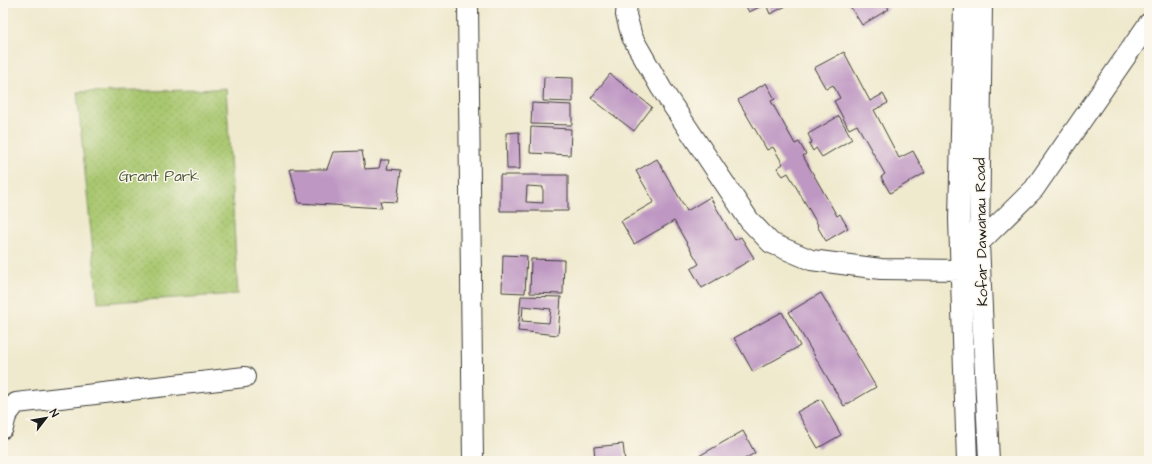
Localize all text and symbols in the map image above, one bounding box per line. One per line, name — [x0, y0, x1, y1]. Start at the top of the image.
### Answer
street label: Kofar Dawanau Road — [970, 157, 993, 306]
park label: Grant Park — [119, 166, 199, 187]
north arrow — [26, 398, 66, 438]
text: N — [46, 406, 62, 420]

